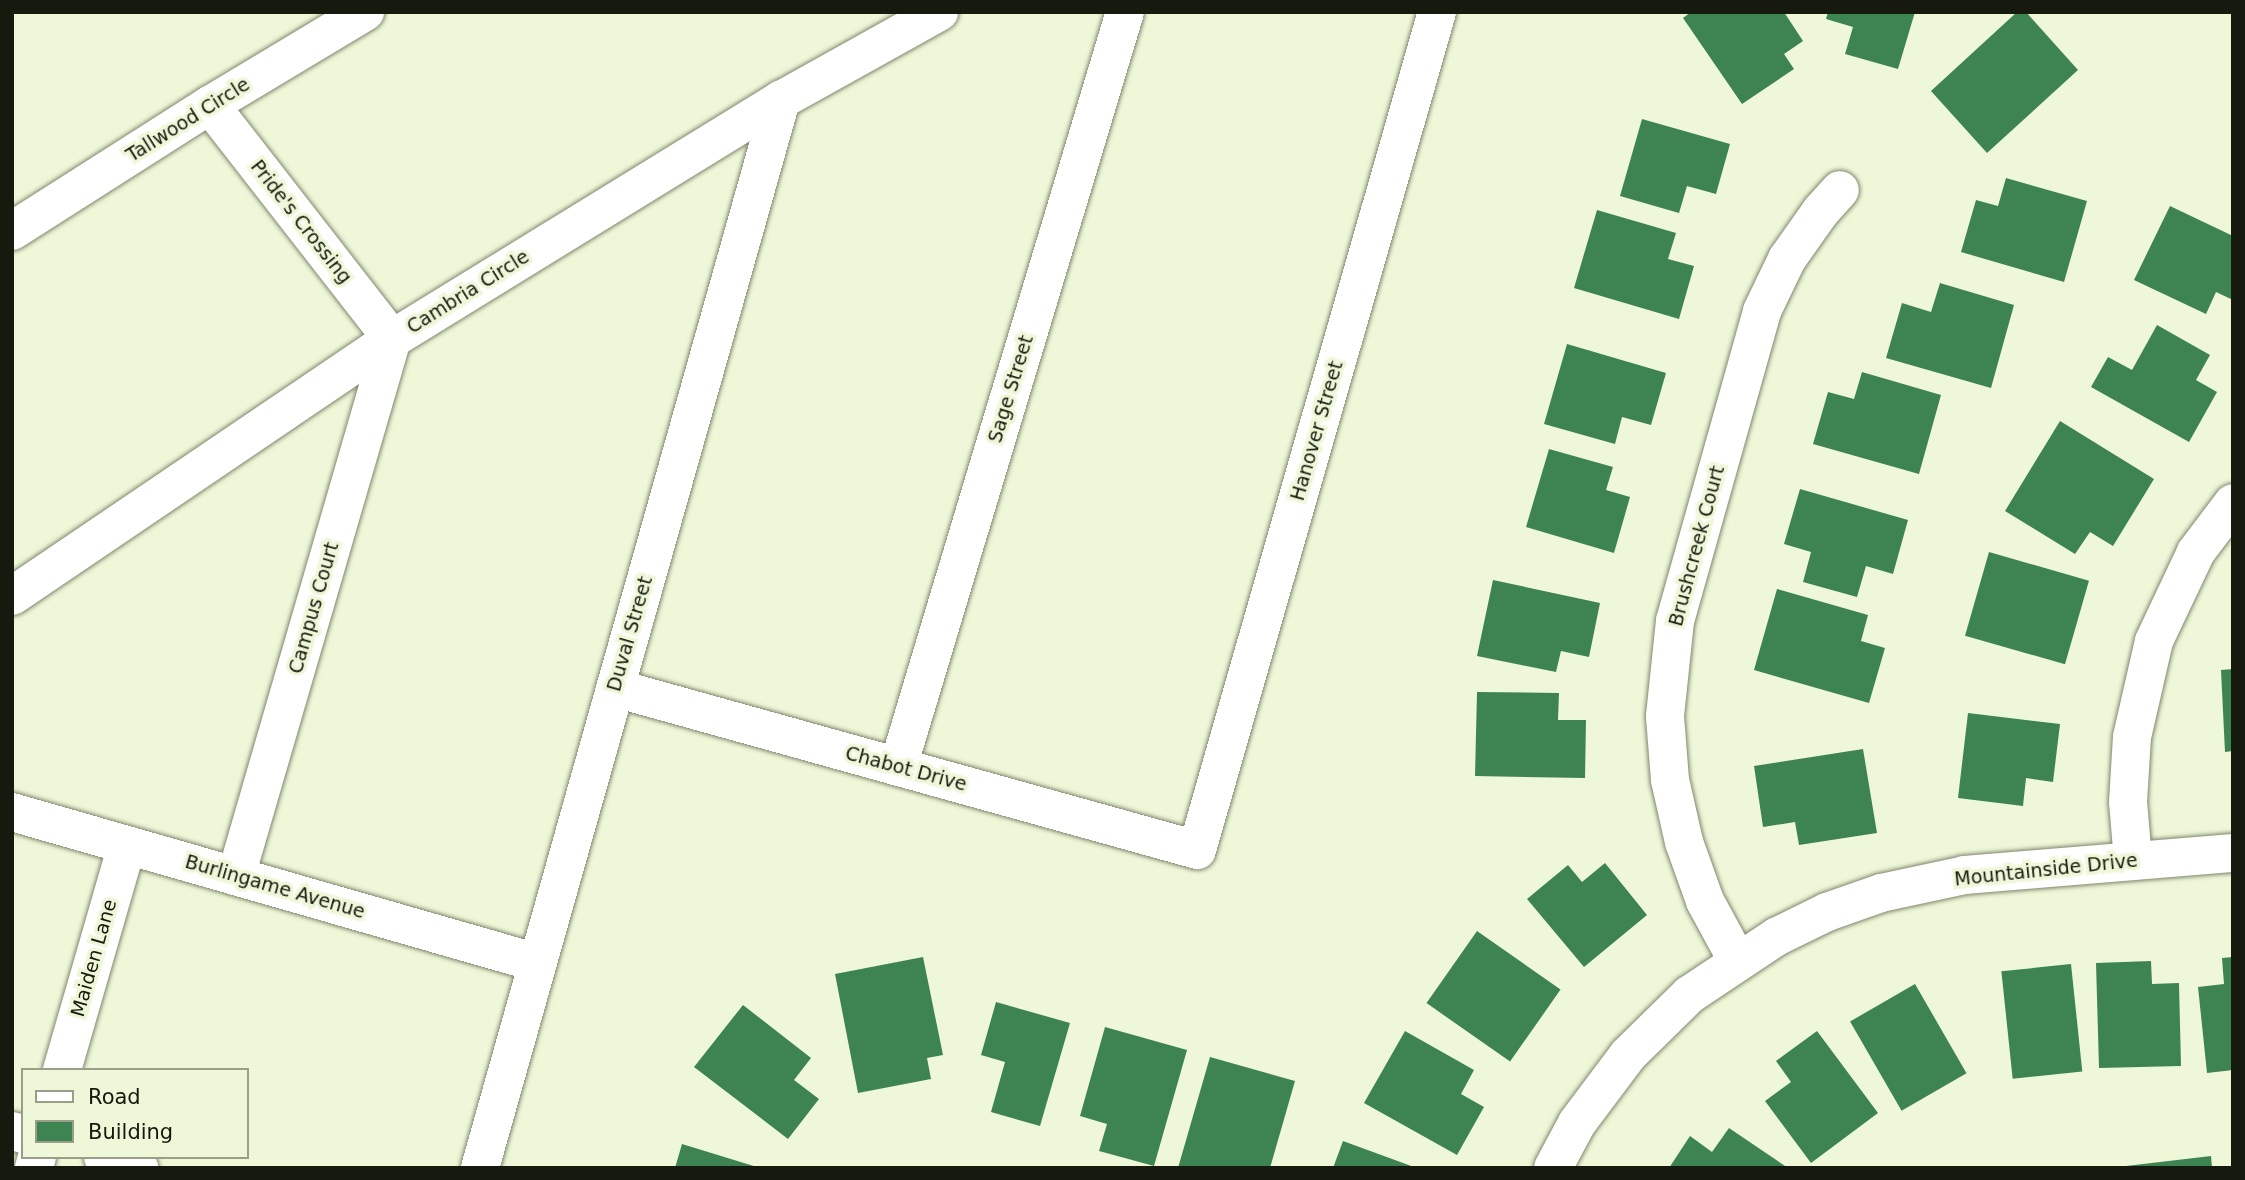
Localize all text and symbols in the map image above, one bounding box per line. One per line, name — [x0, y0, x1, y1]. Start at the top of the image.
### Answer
street label: Tallwood Circle — [122, 73, 254, 167]
street label: Pride's Crossing — [246, 156, 356, 288]
street label: Cambria Circle — [403, 245, 533, 339]
street label: Sage Street — [984, 332, 1038, 446]
street label: Hanover Street — [1286, 359, 1348, 503]
street label: Brushcreek Court — [1665, 463, 1729, 629]
street label: Campus Court — [284, 540, 344, 676]
street label: Duval Street — [603, 574, 657, 694]
street label: Chabot Drive — [843, 742, 969, 796]
street label: Mountainside Drive — [1953, 849, 2139, 891]
street label: Burlingame Avenue — [182, 850, 368, 924]
street label: Maiden Lane — [66, 897, 122, 1019]
legend — [21, 1068, 248, 1159]
text: Road — [88, 1085, 141, 1109]
text: Building — [88, 1120, 173, 1144]

